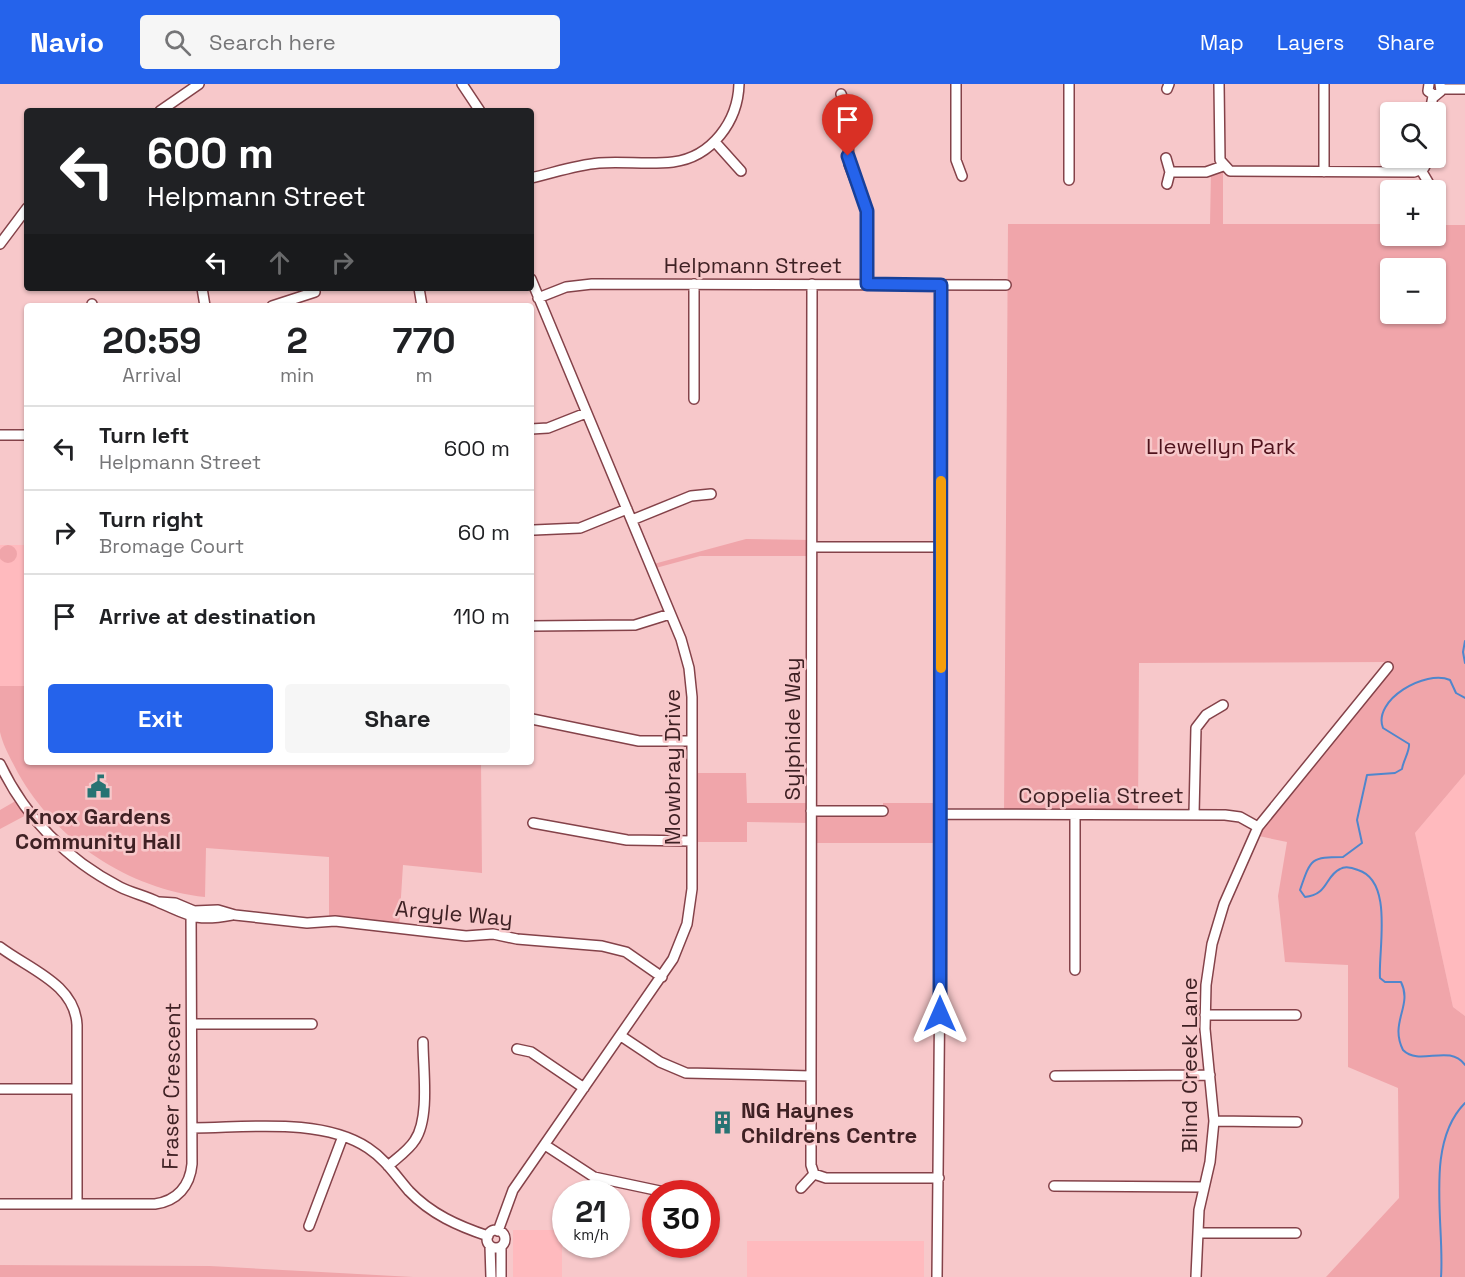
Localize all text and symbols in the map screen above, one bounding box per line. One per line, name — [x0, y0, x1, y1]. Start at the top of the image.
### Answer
search box — [140, 15, 560, 69]
text: Navio — [30, 24, 104, 60]
icon: search — [161, 26, 194, 59]
text: Search here — [209, 28, 336, 56]
text: Map — [1200, 29, 1244, 56]
text: Layers — [1277, 29, 1344, 56]
text: Share — [1377, 29, 1435, 56]
pin — [822, 94, 873, 156]
map controls — [1380, 102, 1446, 324]
button: search — [1380, 102, 1446, 168]
icon: arrive — [831, 103, 864, 136]
text: 600 m — [147, 127, 274, 180]
icon: left — [48, 132, 126, 210]
text: Helpmann Street — [147, 179, 366, 214]
button: + — [1380, 180, 1446, 246]
icon: left — [200, 246, 233, 279]
icon: ahead — [263, 246, 296, 279]
icon: right — [326, 246, 359, 279]
street label: Helpmann Street — [664, 251, 842, 279]
button: − — [1380, 258, 1446, 324]
text: 20:59 — [102, 318, 202, 364]
text: 2 — [286, 318, 308, 364]
text: 770 — [393, 318, 456, 364]
text: Arrival — [122, 362, 182, 388]
text: min — [280, 362, 314, 388]
text: m — [416, 362, 433, 388]
text: Turn left — [99, 421, 189, 449]
icon: left — [48, 432, 81, 465]
park label: Llewellyn Park — [1146, 432, 1296, 460]
text: 600 m — [444, 434, 510, 462]
text: Helpmann Street — [99, 449, 261, 475]
text: Turn right — [99, 505, 204, 533]
icon: right — [48, 516, 81, 549]
text: 60 m — [458, 518, 510, 546]
text: Bromage Court — [99, 533, 244, 559]
icon: arrive — [48, 600, 81, 633]
text: Arrive at destination — [99, 602, 316, 630]
text: 110 m — [453, 602, 510, 630]
street label: Sylphide Way — [778, 658, 806, 800]
button: Exit — [48, 684, 273, 753]
button: Share — [285, 684, 510, 753]
street label: Mowbray Drive — [658, 689, 686, 845]
public building icon: Knox Gardens Community Hall — [85, 774, 111, 800]
street label: Coppelia Street — [1018, 781, 1184, 809]
place label: Knox Gardens Community Hall — [15, 802, 181, 855]
street label: Argyle Way — [394, 894, 514, 932]
street label: Blind Creek Lane — [1175, 977, 1203, 1153]
position arrow — [908, 982, 972, 1046]
street label: Fraser Crescent — [156, 1002, 186, 1170]
place label: NG Haynes Childrens Centre — [741, 1096, 917, 1149]
building icon: NG Haynes Childrens Centre — [710, 1110, 736, 1136]
speed limit sign: 30 — [642, 1180, 720, 1258]
text: 21 — [575, 1192, 607, 1231]
text: km/h — [573, 1225, 609, 1244]

